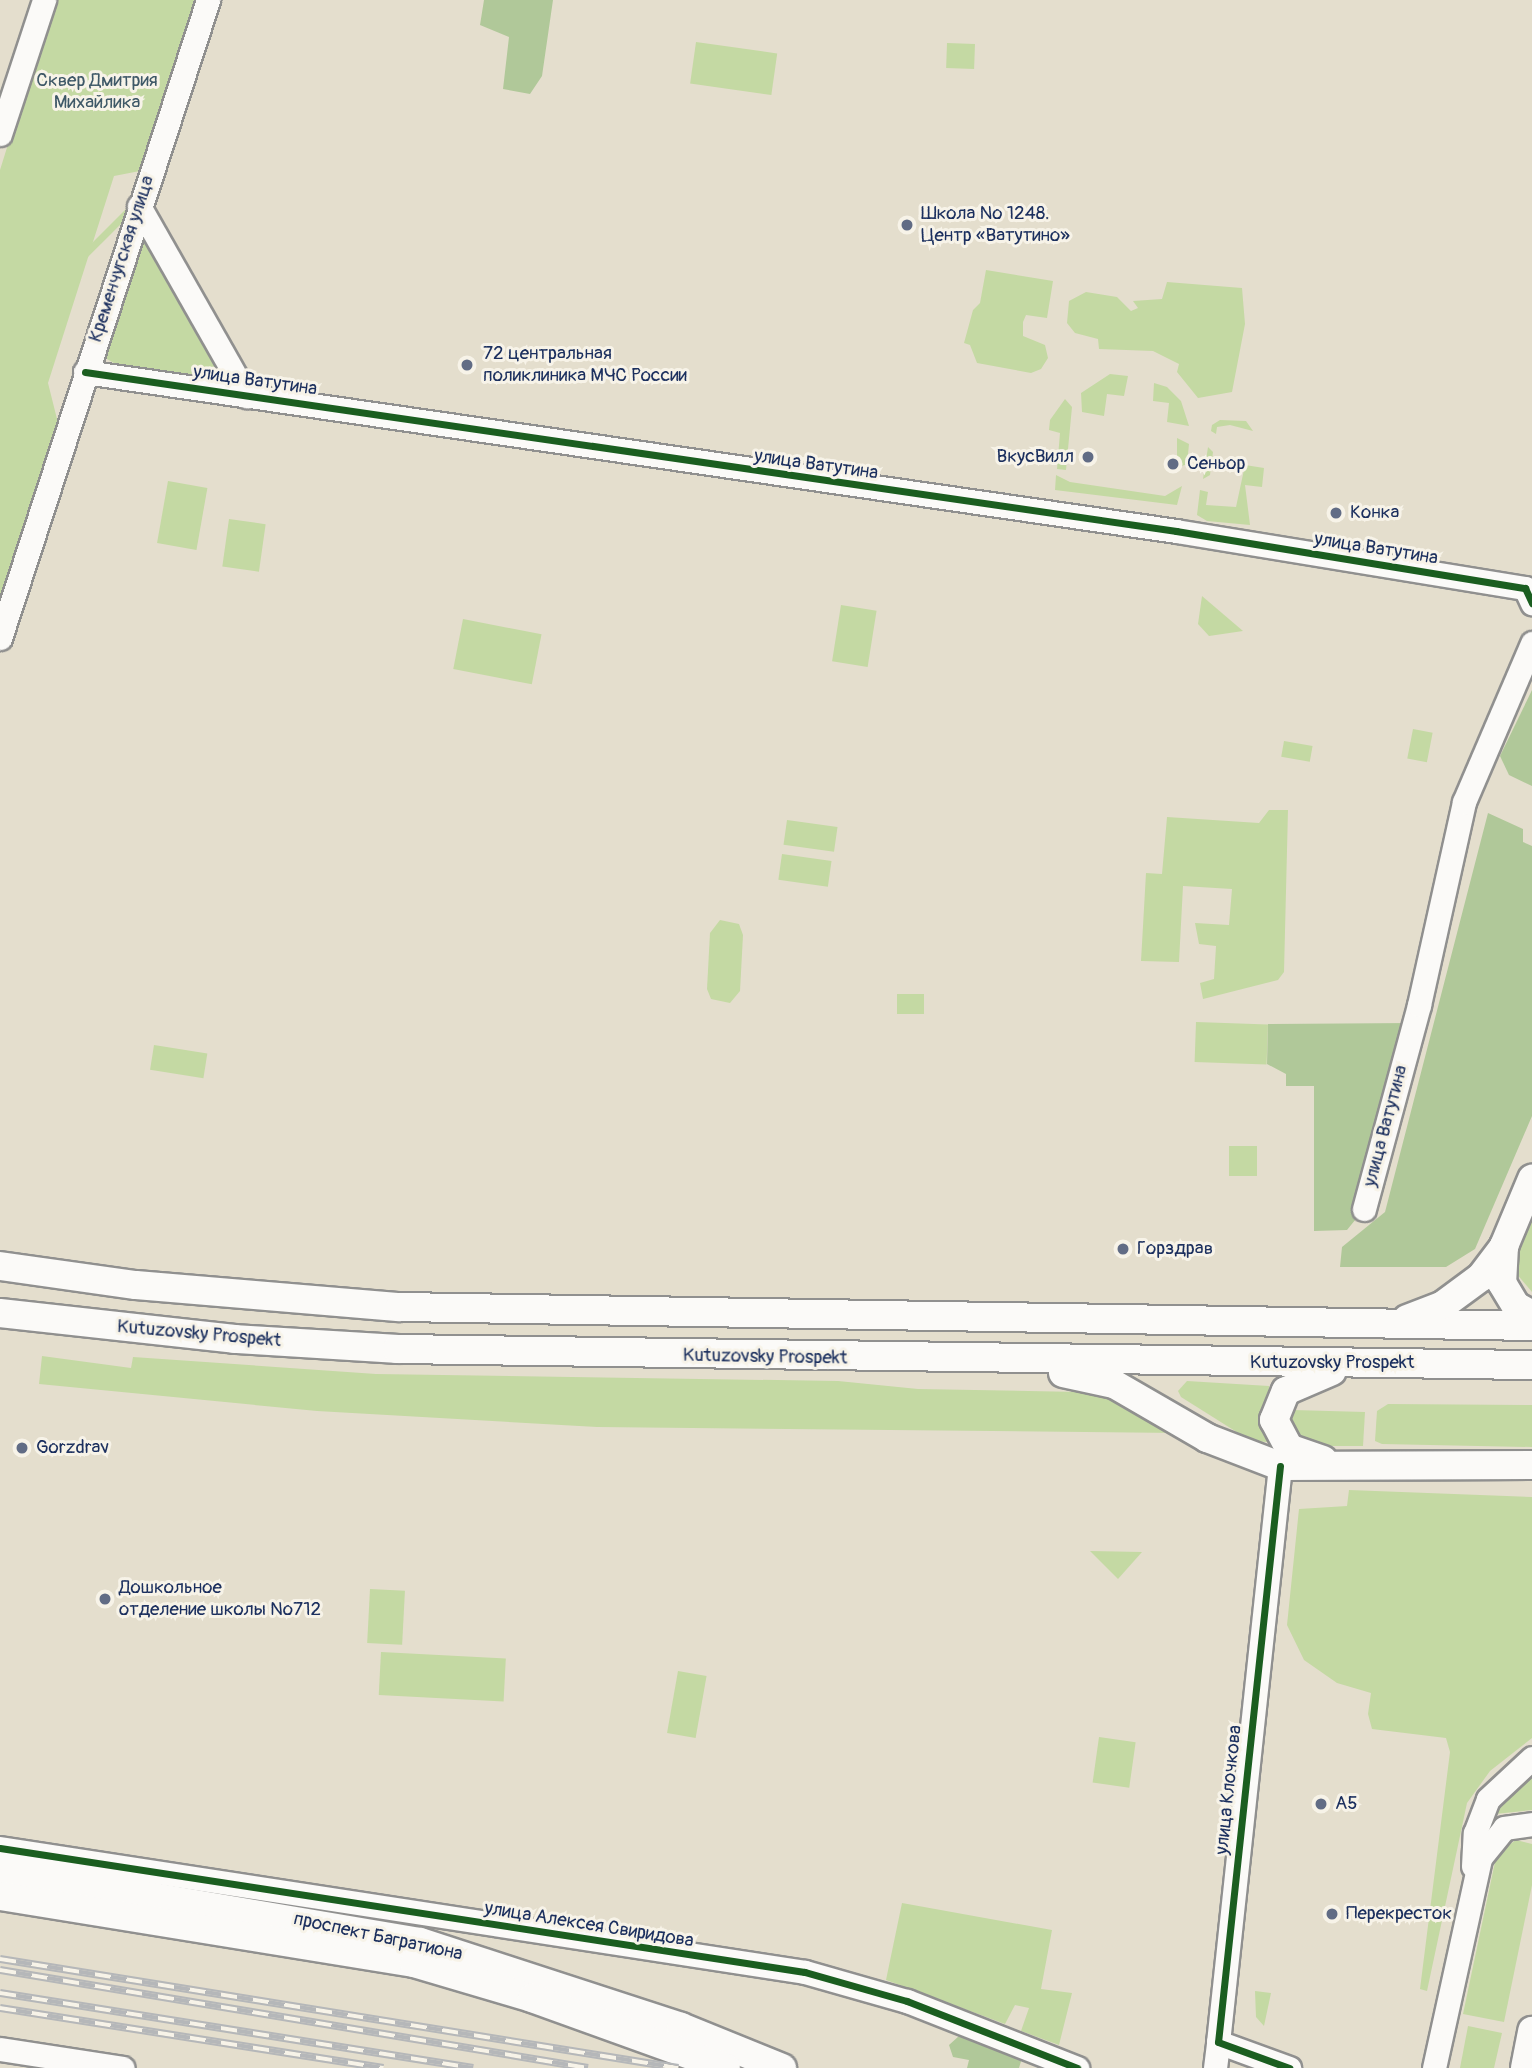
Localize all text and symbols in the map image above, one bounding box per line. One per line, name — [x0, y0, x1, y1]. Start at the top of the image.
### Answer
park label: Сквер Дмитрия Михайлика — [36, 70, 158, 114]
street label: Кременчугская улица — [84, 173, 160, 345]
place label: Школа № 1248. Центр «Ватутино» — [921, 203, 1070, 247]
marker: Школа № 1248. Центр «Ватутино» — [899, 217, 915, 233]
place label: 72 центральная поликлиника МЧС России — [483, 343, 687, 387]
marker: 72 центральная поликлиника МЧС России — [457, 355, 477, 375]
street label: улица Ватутина — [192, 361, 318, 401]
street label: улица Ватутина — [753, 445, 879, 485]
place label: ВкусВилл — [996, 446, 1074, 468]
marker: ВкусВилл — [1080, 449, 1096, 465]
place label: Сеньор — [1187, 453, 1245, 475]
marker: Сеньор — [1165, 456, 1181, 472]
place label: Конка — [1350, 502, 1399, 524]
marker: Конка — [1328, 505, 1344, 521]
street label: улица Ватутина — [1313, 528, 1439, 570]
street label: улица Ватутина — [1359, 1063, 1413, 1189]
place label: Горздрав — [1137, 1238, 1213, 1260]
marker: Горздрав — [1115, 1241, 1131, 1257]
street label: Kutuzovsky Prospekt — [116, 1315, 282, 1353]
street label: Kutuzovsky Prospekt — [682, 1344, 848, 1370]
street label: Kutuzovsky Prospekt — [1250, 1352, 1414, 1374]
place label: Gorzdrav — [36, 1437, 109, 1459]
marker: Gorzdrav — [14, 1440, 30, 1456]
place label: Дошкольное отделение школы №712 — [119, 1577, 321, 1621]
marker: Дошкольное отделение школы №712 — [97, 1591, 113, 1607]
street label: улица Клочкова — [1211, 1724, 1247, 1856]
place label: А5 — [1335, 1793, 1358, 1815]
marker: А5 — [1313, 1796, 1329, 1812]
street label: улица Алексея Свиридова — [483, 1897, 695, 1953]
place label: Перекресток — [1346, 1903, 1452, 1925]
marker: Перекресток — [1324, 1906, 1340, 1922]
street label: проспект Багратиона — [292, 1908, 464, 1966]

